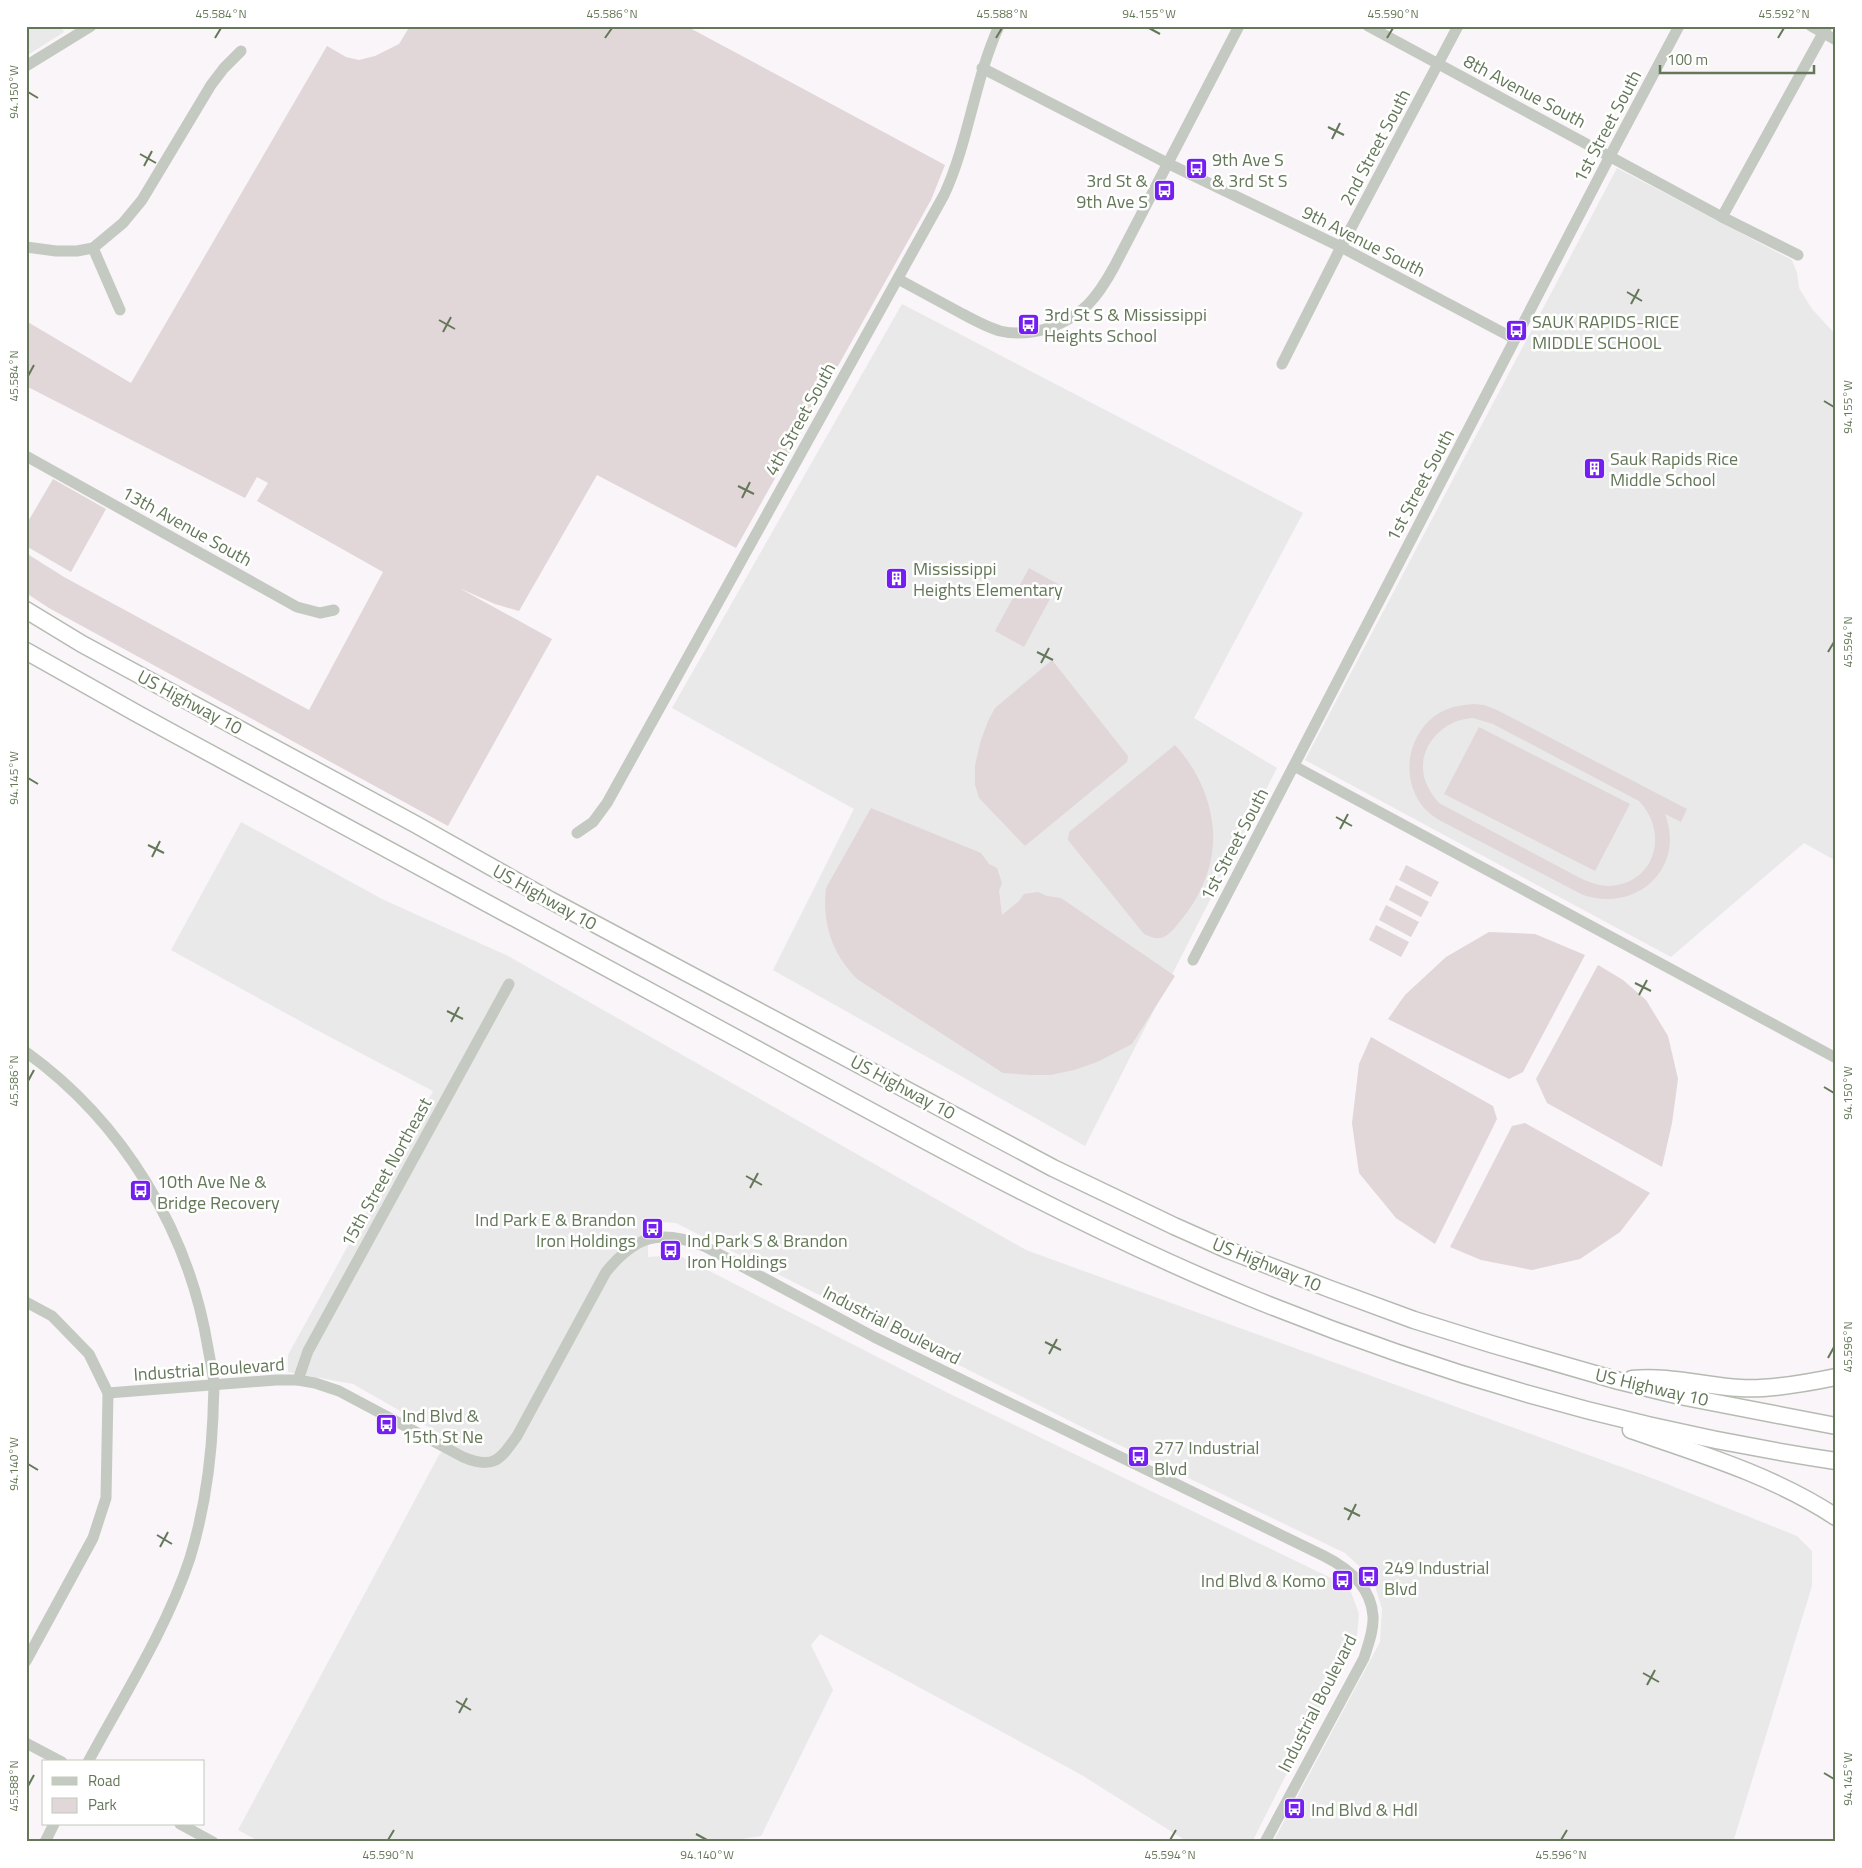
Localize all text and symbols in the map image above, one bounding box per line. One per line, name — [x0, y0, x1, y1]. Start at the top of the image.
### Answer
text: 45.584°N — [195, 4, 247, 23]
text: 45.586°N — [586, 4, 638, 23]
text: 45.588°N — [976, 4, 1028, 23]
text: 94.155°W — [1122, 4, 1176, 23]
text: 45.590°N — [1367, 4, 1419, 23]
text: 45.592°N — [1758, 4, 1810, 23]
scale bar — [1660, 42, 1813, 74]
street label: 8th Avenue South — [1459, 47, 1591, 135]
text: 100 m — [1667, 48, 1708, 71]
text: 94.150°W — [4, 65, 23, 119]
street label: 1st Street South — [1566, 65, 1648, 187]
street label: 2nd Street South — [1333, 84, 1417, 210]
place label: 9th Ave S & 3rd St S — [1212, 146, 1288, 194]
bus stop icon: 9th Ave S & 3rd St S — [1184, 157, 1208, 181]
place label: 3rd St & 9th Ave S — [1076, 167, 1149, 215]
bus stop icon: 3rd St & 9th Ave S — [1152, 178, 1176, 202]
street label: 9th Avenue South — [1298, 198, 1430, 284]
place label: 3rd St S & Mississippi Heights School — [1044, 301, 1207, 349]
place label: SAUK RAPIDS-RICE MIDDLE SCHOOL — [1532, 308, 1679, 356]
bus stop icon: 3rd St S & Mississippi Heights School — [1016, 312, 1040, 336]
bus stop icon: SAUK RAPIDS-RICE MIDDLE SCHOOL — [1504, 319, 1528, 343]
text: 45.584°N — [4, 350, 23, 402]
street label: 4th Street South — [758, 358, 842, 480]
text: 94.155°W — [1838, 380, 1857, 434]
street label: 1st Street South — [1379, 424, 1461, 546]
place label: Sauk Rapids Rice Middle School — [1610, 445, 1738, 493]
building icon: Sauk Rapids Rice Middle School — [1582, 456, 1606, 480]
street label: 13th Avenue South — [117, 479, 257, 573]
place label: Mississippi Heights Elementary — [913, 555, 1063, 603]
building icon: Mississippi Heights Elementary — [885, 566, 909, 590]
text: 45.594°N — [1838, 616, 1857, 668]
street label: US Highway 10 — [133, 663, 247, 741]
text: 94.145°W — [4, 751, 23, 805]
street label: 1st Street South — [1193, 783, 1275, 905]
street label: US Highway 10 — [488, 857, 602, 937]
street label: US Highway 10 — [846, 1048, 960, 1126]
text: 45.586°N — [4, 1055, 23, 1107]
text: 94.150°W — [1838, 1066, 1857, 1120]
street label: 15th Street Northeast — [334, 1092, 439, 1252]
place label: 10th Ave Ne & Bridge Recovery — [157, 1168, 280, 1216]
bus stop icon: 10th Ave Ne & Bridge Recovery — [129, 1179, 153, 1203]
place label: Ind Park E & Brandon Iron Holdings — [475, 1206, 636, 1254]
bus stop icon: Ind Park E & Brandon Iron Holdings — [640, 1217, 664, 1241]
place label: Ind Park S & Brandon Iron Holdings — [687, 1227, 848, 1275]
street label: US Highway 10 — [1208, 1230, 1326, 1298]
bus stop icon: Ind Park S & Brandon Iron Holdings — [659, 1238, 683, 1262]
street label: Industrial Boulevard — [818, 1279, 966, 1371]
text: 45.596°N — [1838, 1321, 1857, 1373]
street label: Industrial Boulevard — [133, 1350, 285, 1388]
street label: US Highway 10 — [1593, 1361, 1711, 1413]
place label: Ind Blvd & 15th St Ne — [402, 1402, 483, 1450]
bus stop icon: Ind Blvd & 15th St Ne — [374, 1413, 398, 1437]
place label: 277 Industrial Blvd — [1154, 1434, 1259, 1482]
text: 94.140°W — [4, 1437, 23, 1491]
bus stop icon: 277 Industrial Blvd — [1126, 1445, 1150, 1469]
place label: 249 Industrial Blvd — [1384, 1554, 1489, 1602]
bus stop icon: 249 Industrial Blvd — [1356, 1565, 1380, 1589]
place label: Ind Blvd & Komo — [1201, 1567, 1326, 1594]
bus stop icon: Ind Blvd & Komo — [1330, 1568, 1354, 1592]
street label: Industrial Boulevard — [1271, 1629, 1363, 1777]
text: 94.145°W — [1838, 1752, 1857, 1806]
text: 45.588°N — [4, 1760, 23, 1812]
legend — [42, 1760, 205, 1826]
text: Road — [88, 1769, 120, 1792]
text: Park — [88, 1793, 117, 1816]
place label: Ind Blvd & Hdl — [1311, 1796, 1418, 1823]
bus stop icon: Ind Blvd & Hdl — [1283, 1797, 1307, 1821]
text: 45.590°N — [362, 1845, 414, 1864]
text: 94.140°W — [680, 1845, 734, 1864]
text: 45.594°N — [1144, 1845, 1196, 1864]
text: 45.596°N — [1535, 1845, 1587, 1864]

